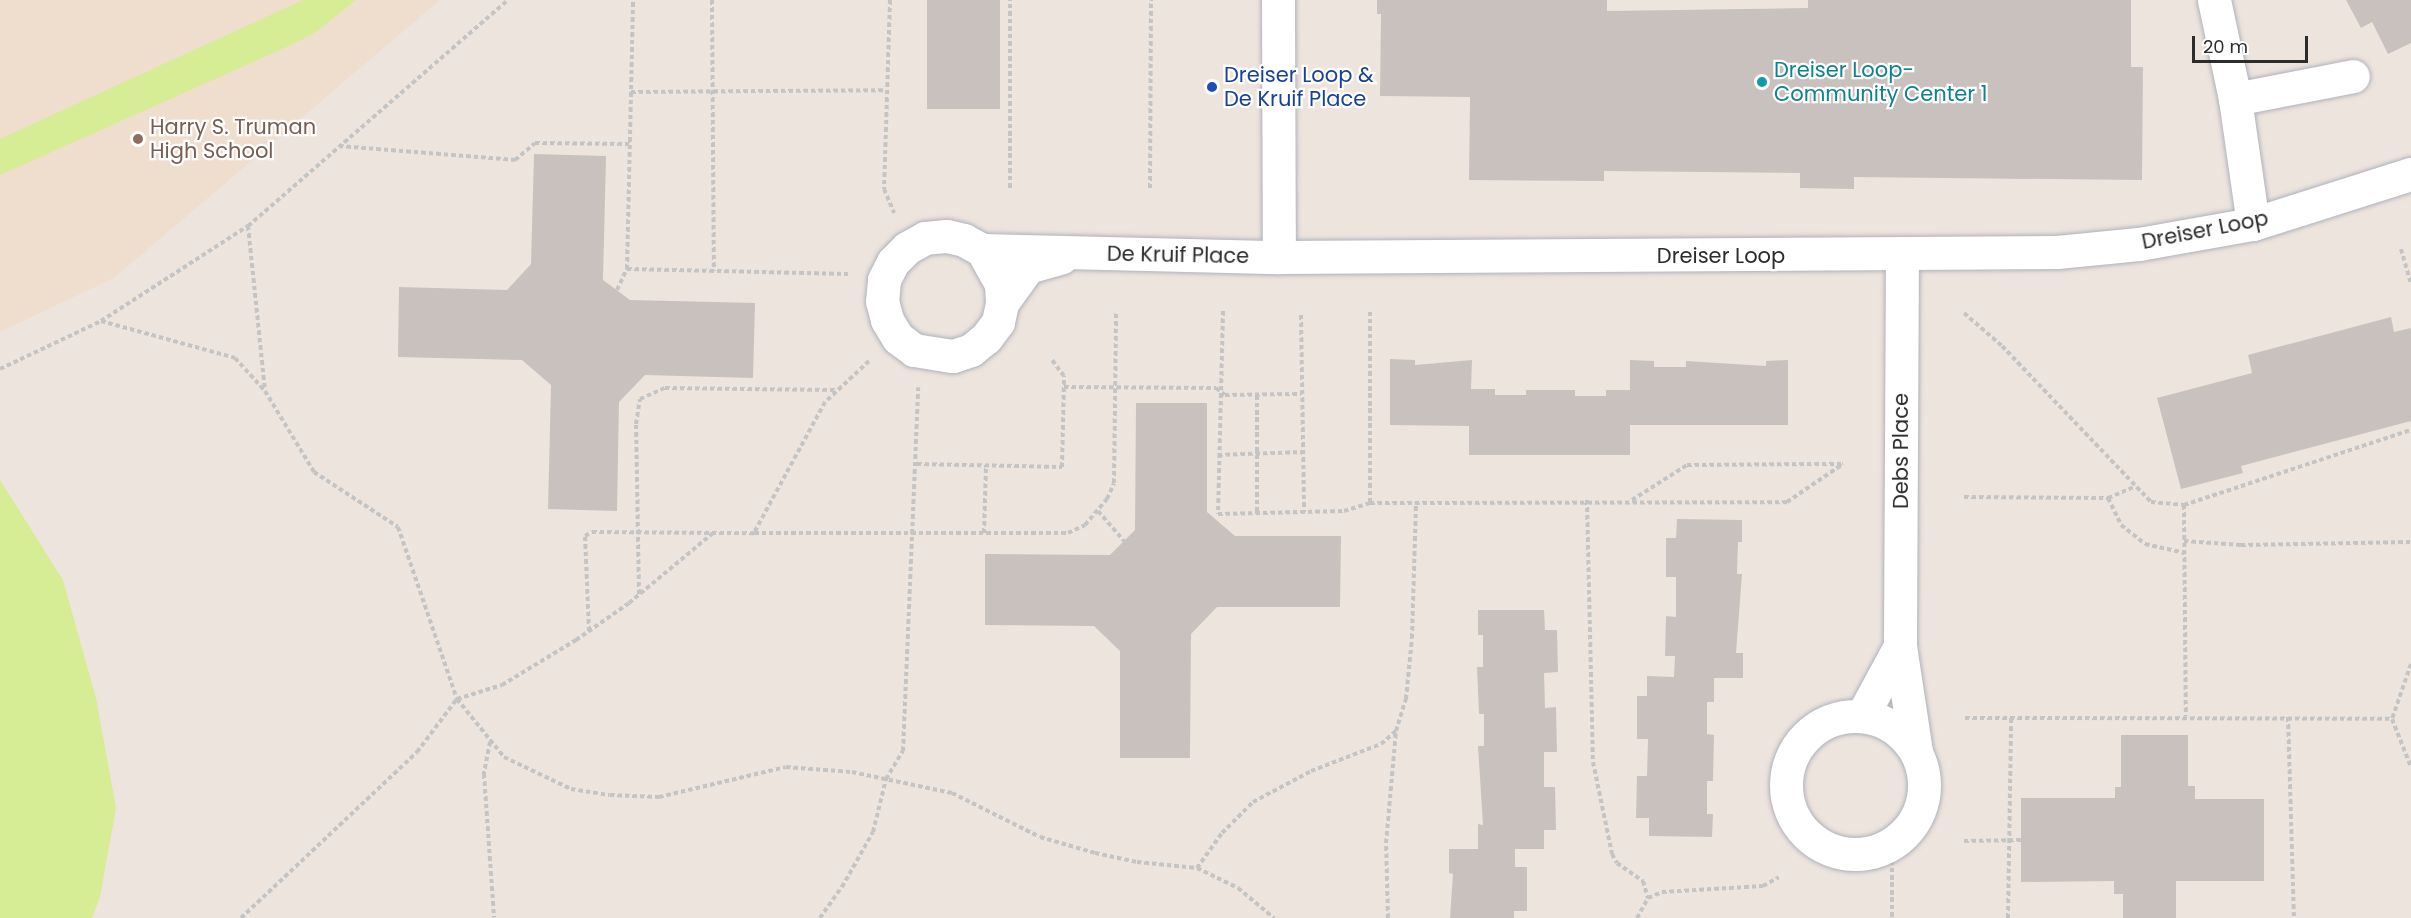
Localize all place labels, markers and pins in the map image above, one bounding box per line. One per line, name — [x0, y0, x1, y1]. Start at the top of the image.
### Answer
place label: Dreiser Loop- Community Center 1 — [1774, 57, 1988, 107]
place label: Dreiser Loop & De Kruif Place — [1224, 62, 1374, 112]
marker: Dreiser Loop- Community Center 1 — [1755, 75, 1769, 89]
marker: Dreiser Loop & De Kruif Place — [1205, 80, 1219, 94]
place label: Harry S. Truman High School — [150, 114, 316, 164]
marker: Harry S. Truman High School — [131, 132, 145, 146]

